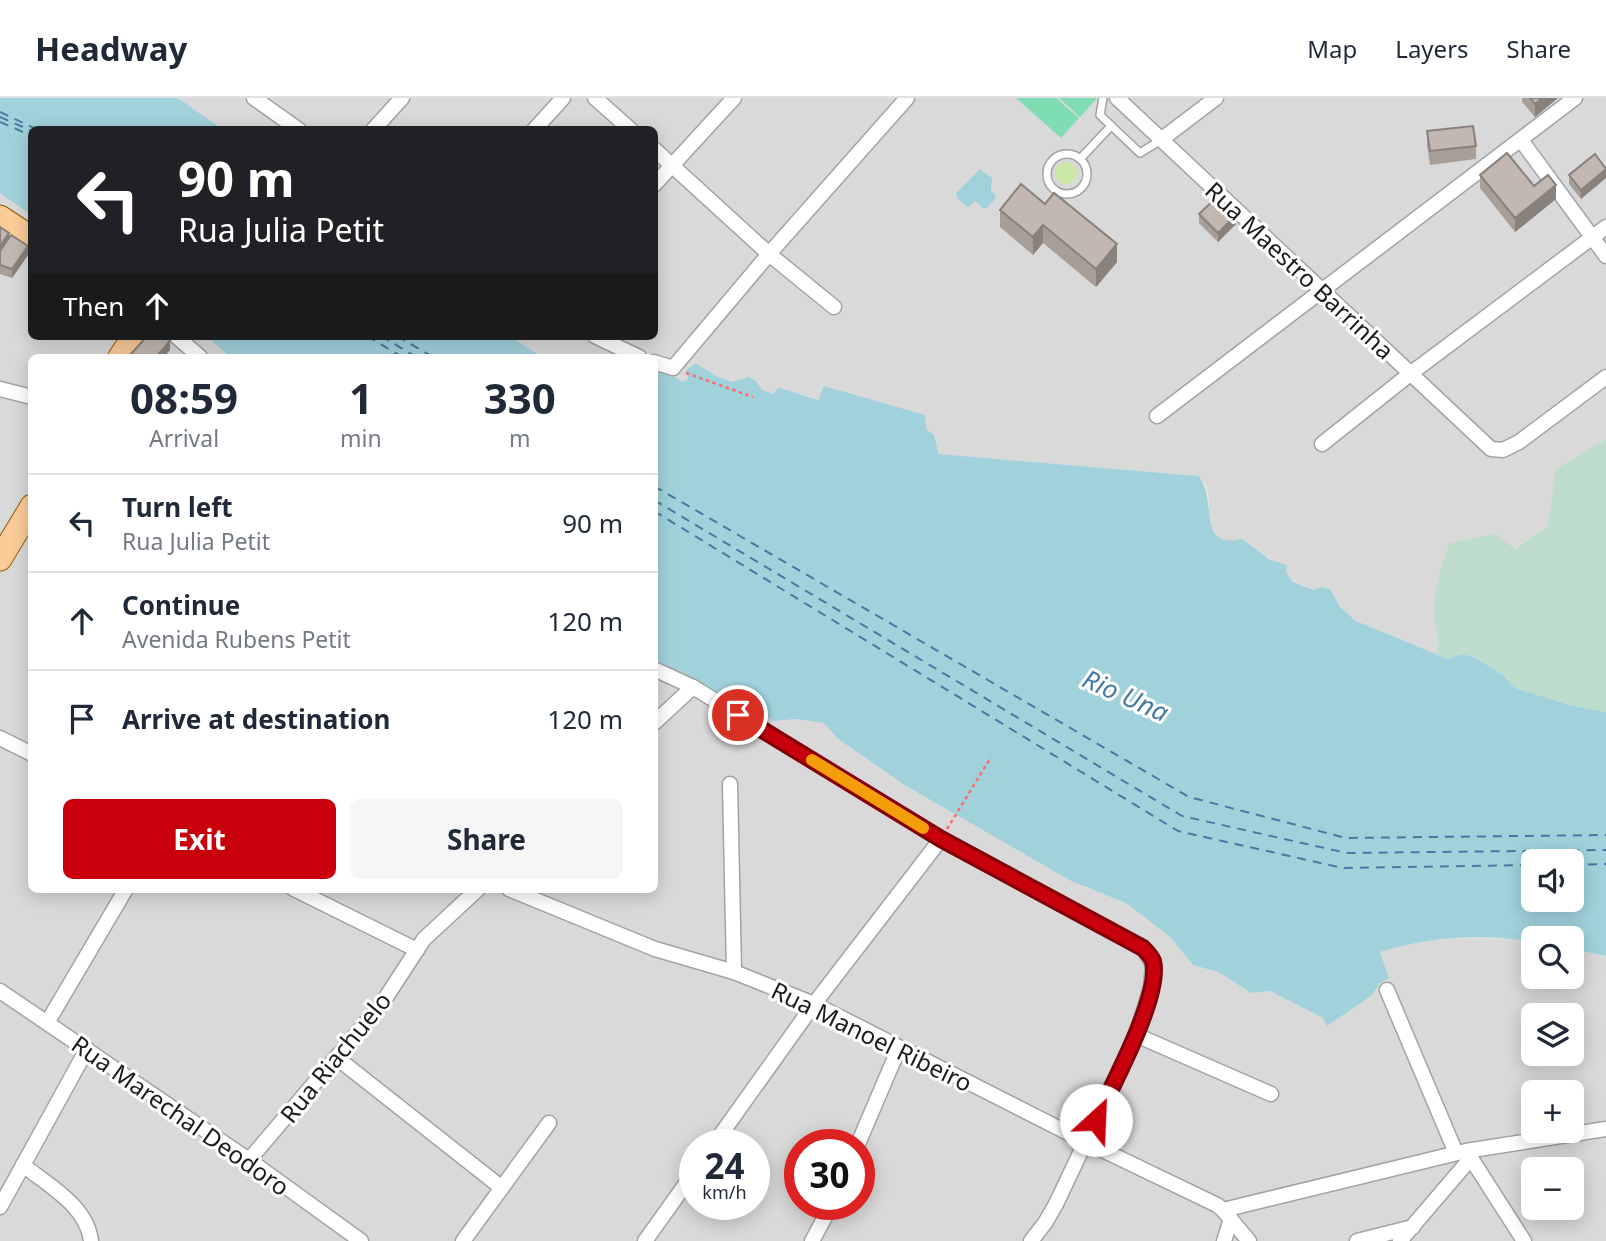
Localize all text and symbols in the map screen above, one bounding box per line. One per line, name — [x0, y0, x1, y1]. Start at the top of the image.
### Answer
text: Headway — [35, 26, 187, 71]
text: Map — [1307, 32, 1357, 65]
text: Layers — [1395, 32, 1469, 65]
text: Share — [1507, 32, 1571, 65]
text: 90 m — [178, 145, 295, 211]
icon: left — [63, 154, 154, 245]
street label: Rua Maestro Barrinha — [1198, 174, 1402, 366]
text: Rua Julia Petit — [178, 208, 384, 251]
icon: ahead — [138, 287, 176, 325]
text: Then — [63, 288, 124, 324]
text: 08:59 — [130, 369, 238, 426]
text: 1 — [349, 369, 373, 426]
text: 330 — [484, 369, 556, 426]
text: Arrival — [149, 422, 219, 454]
text: min — [340, 422, 382, 454]
text: m — [509, 422, 531, 454]
text: Turn left — [122, 489, 233, 525]
icon: left — [63, 504, 101, 542]
text: 90 m — [562, 505, 623, 541]
text: Rua Julia Petit — [122, 525, 270, 557]
text: Continue — [122, 587, 240, 623]
icon: ahead — [63, 602, 101, 640]
text: 120 m — [547, 603, 623, 639]
text: Avenida Rubens Petit — [122, 623, 351, 655]
water label: Rio Una — [1077, 660, 1175, 730]
pin — [708, 685, 768, 745]
icon: arrive — [719, 696, 757, 734]
icon: arrive — [63, 700, 101, 738]
text: Arrive at destination — [122, 701, 391, 737]
text: 120 m — [547, 701, 623, 737]
button: Exit — [63, 799, 336, 879]
button: Share — [350, 799, 623, 879]
map controls — [1521, 849, 1584, 1220]
button: sound — [1521, 849, 1584, 912]
button: search — [1521, 926, 1584, 989]
street label: Rua Manoel Ribeiro — [766, 973, 978, 1099]
street label: Rua Riachuelo — [272, 985, 398, 1129]
button: layers — [1521, 1003, 1584, 1066]
street label: Rua Marechal Deodoro — [66, 1027, 296, 1203]
button: + — [1521, 1080, 1584, 1143]
position arrow — [1059, 1083, 1133, 1157]
speed limit sign: 30 — [784, 1129, 875, 1220]
text: 24 — [704, 1142, 745, 1189]
button: − — [1521, 1157, 1584, 1220]
text: km/h — [702, 1180, 747, 1204]

